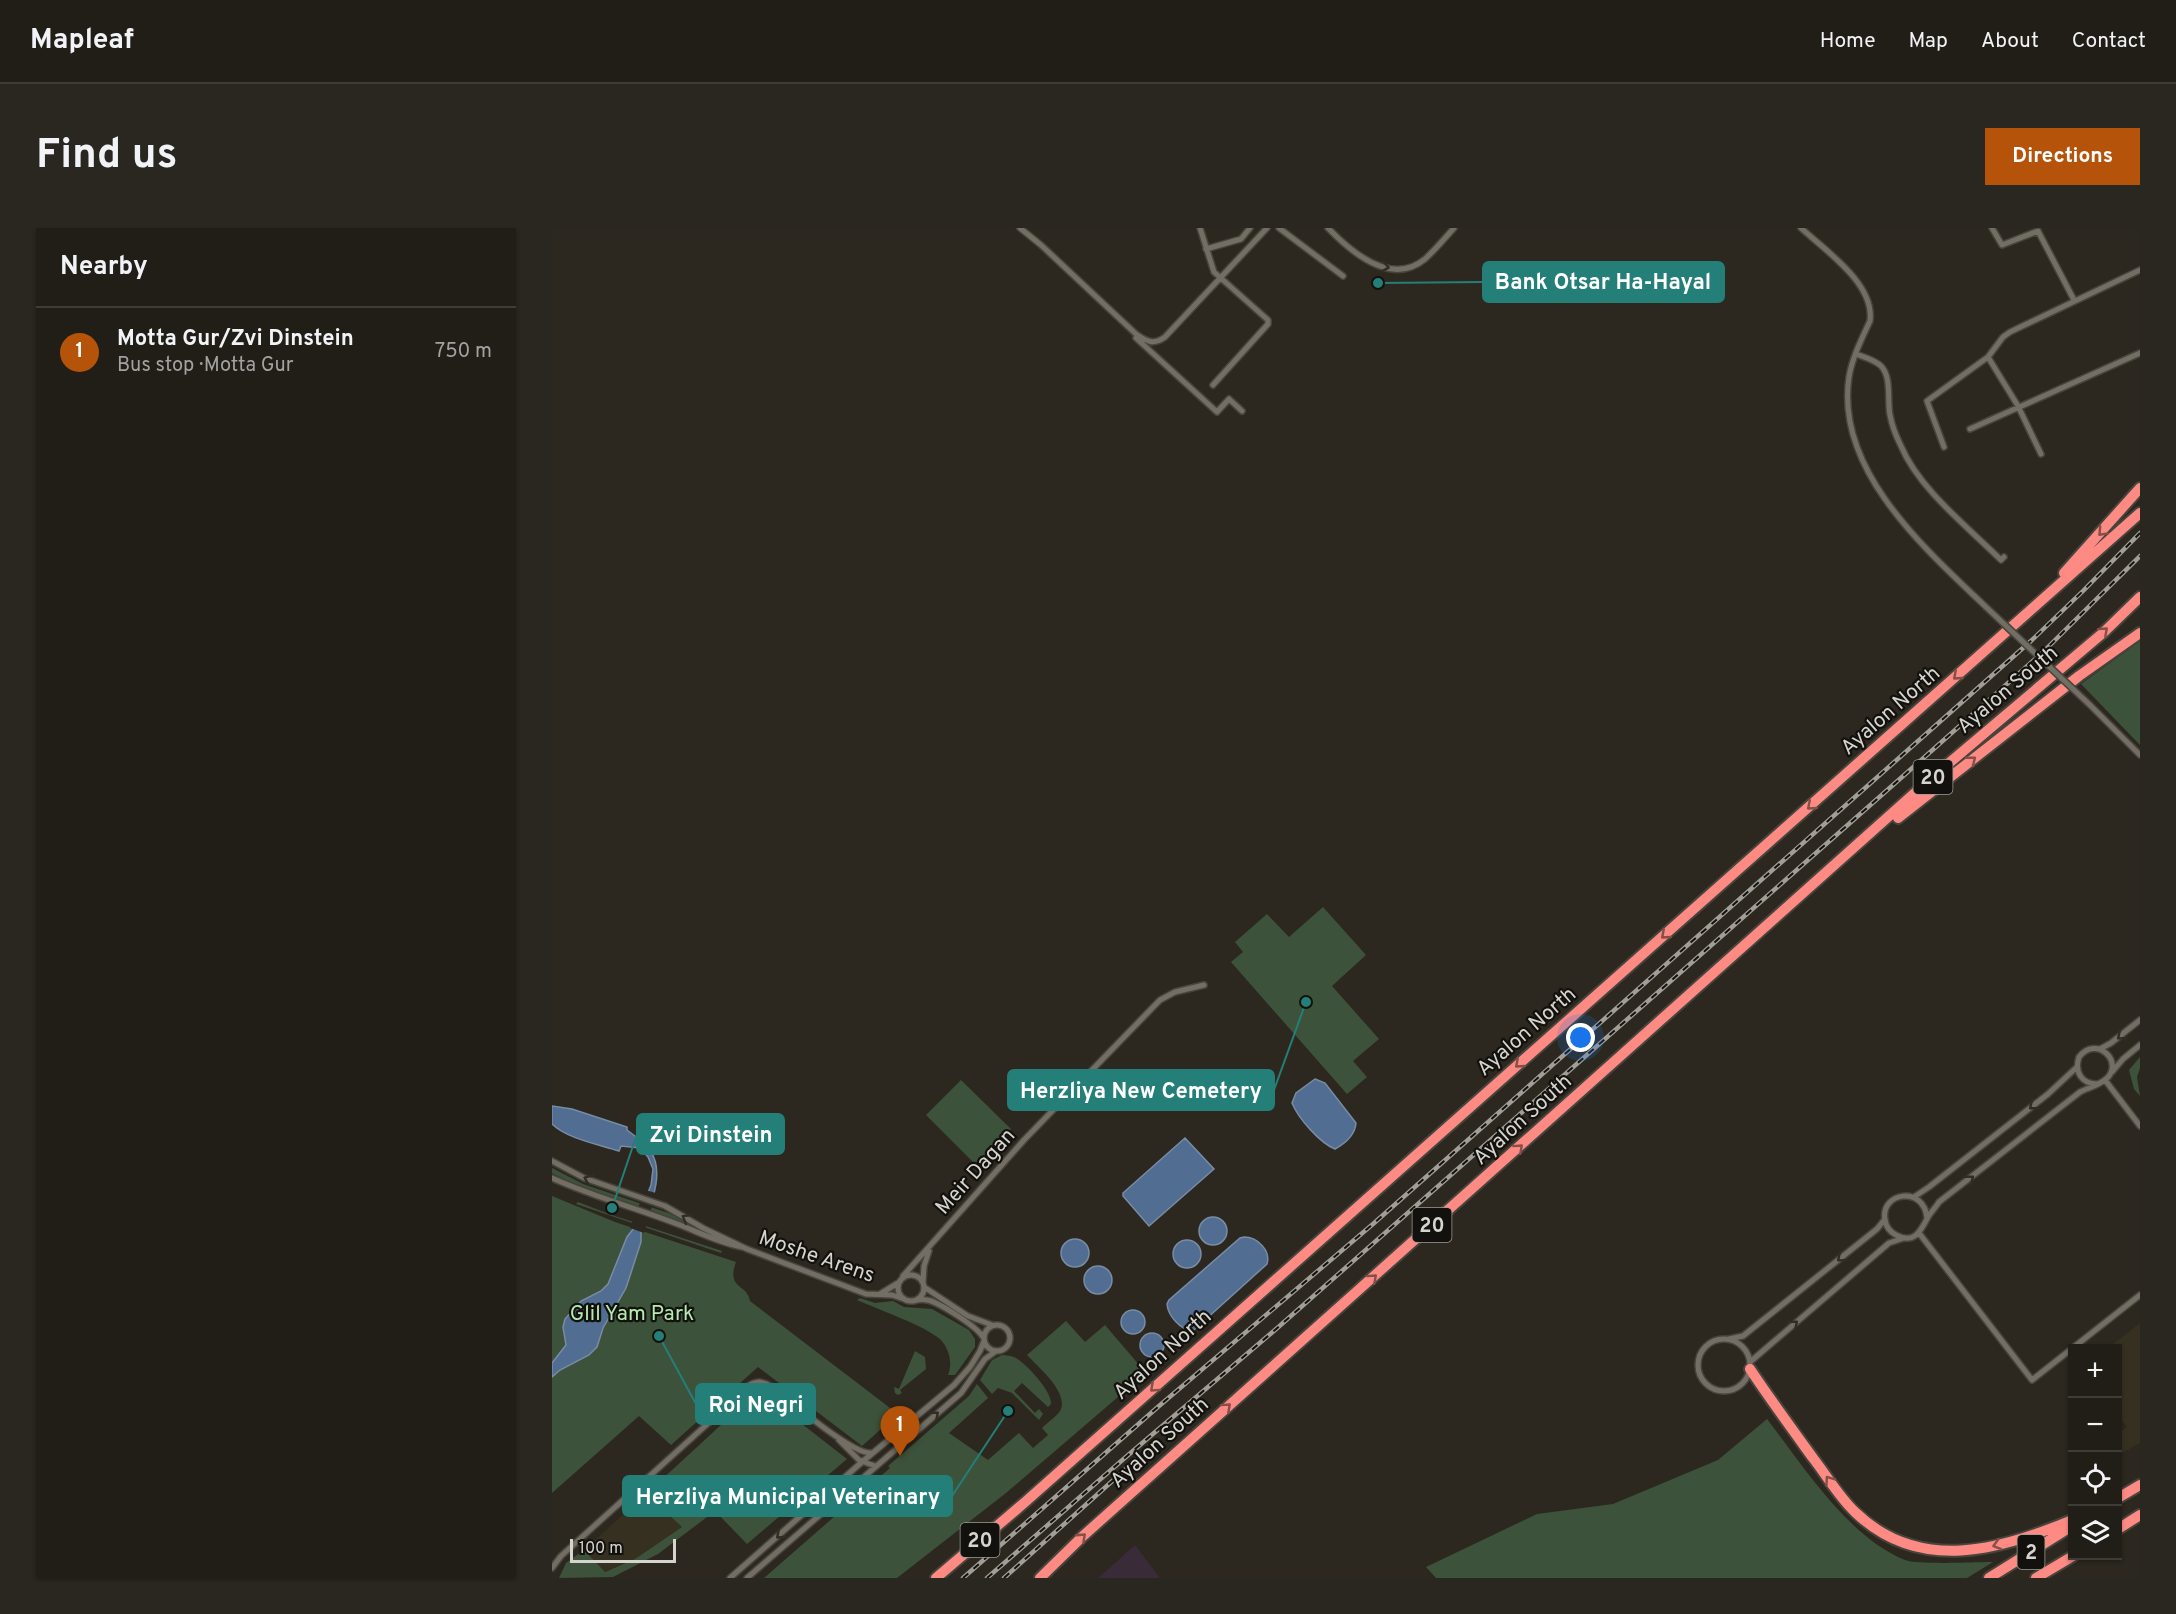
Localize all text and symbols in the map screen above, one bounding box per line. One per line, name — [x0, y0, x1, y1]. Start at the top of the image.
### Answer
text: Mapleaf — [30, 23, 134, 59]
text: Home — [1820, 28, 1876, 55]
text: Map — [1909, 28, 1948, 55]
text: About — [1981, 28, 2039, 55]
text: Contact — [2072, 28, 2146, 55]
button: Directions — [1985, 128, 2140, 185]
text: Find us — [36, 130, 177, 183]
text: Nearby — [60, 251, 148, 284]
one-way arrow — [1380, 260, 1390, 272]
callout: Bank Otsar Ha-Hayal — [1483, 262, 1724, 302]
text: Bank Otsar Ha-Hayal — [1495, 270, 1711, 297]
text: Motta Gur/Zvi Dinstein — [117, 326, 354, 353]
text: 1 — [76, 339, 84, 365]
text: 750 m — [435, 339, 492, 365]
text: Bus stop · Motta Gur — [117, 353, 294, 379]
one-way arrow — [2098, 525, 2109, 536]
one-way arrow — [2098, 627, 2108, 638]
street label: Ayalon South — [1952, 640, 2064, 740]
street label: Ayalon North — [1836, 661, 1946, 762]
one-way arrow — [1953, 669, 1964, 680]
one-way arrow — [1965, 756, 1976, 767]
road number: 20 — [1914, 760, 1952, 794]
one-way arrow — [1807, 799, 1818, 810]
one-way arrow — [1661, 928, 1672, 939]
street label: Ayalon North — [1472, 982, 1582, 1083]
your location — [1566, 1023, 1595, 1052]
one-way arrow — [2117, 1028, 2128, 1039]
one-way arrow — [1515, 1057, 1526, 1068]
street label: Ayalon South — [1468, 1069, 1578, 1172]
callout: Herzliya New Cemetery — [1008, 1070, 1274, 1110]
text: Herzliya New Cemetery — [1020, 1079, 1262, 1106]
one-way arrow — [2028, 1099, 2039, 1110]
callout: Zvi Dinstein — [637, 1114, 784, 1154]
text: Zvi Dinstein — [650, 1123, 772, 1150]
street label: Meir Dagan — [930, 1123, 1022, 1221]
one-way arrow — [1512, 1144, 1522, 1155]
one-way arrow — [583, 1174, 594, 1186]
one-way arrow — [1963, 1175, 1974, 1186]
road number: 20 — [1412, 1208, 1452, 1242]
one-way arrow — [682, 1214, 692, 1225]
street label: Moshe Arens — [755, 1225, 878, 1290]
one-way arrow — [1837, 1251, 1848, 1262]
one-way arrow — [1366, 1274, 1377, 1285]
park label: Glil Yam Park — [570, 1301, 694, 1328]
street label: Ayalon North — [1108, 1304, 1218, 1406]
one-way arrow — [1787, 1320, 1798, 1331]
map controls — [2068, 1344, 2122, 1560]
button: + — [2068, 1344, 2122, 1398]
one-way arrow — [1150, 1381, 1161, 1392]
callout: Roi Negri — [696, 1384, 815, 1424]
street label: Ayalon South — [1105, 1392, 1215, 1495]
text: Roi Negri — [708, 1393, 804, 1420]
button: − — [2068, 1398, 2122, 1452]
one-way arrow — [1220, 1403, 1231, 1414]
pin: 1 — [880, 1406, 920, 1456]
one-way arrow — [928, 1411, 939, 1422]
button: locate — [2068, 1452, 2122, 1506]
one-way arrow — [1825, 1475, 1836, 1486]
callout: Herzliya Municipal Veterinary — [623, 1476, 952, 1516]
text: Herzliya Municipal Veterinary — [636, 1485, 940, 1512]
button: layers — [2068, 1506, 2122, 1560]
road number: 20 — [960, 1523, 1000, 1557]
one-way arrow — [776, 1528, 787, 1539]
one-way arrow — [1075, 1533, 1085, 1544]
road number: 2 — [2018, 1535, 2044, 1569]
scale bar — [570, 1536, 676, 1564]
one-way arrow — [1992, 1538, 2002, 1551]
text: 100 m — [579, 1539, 623, 1559]

